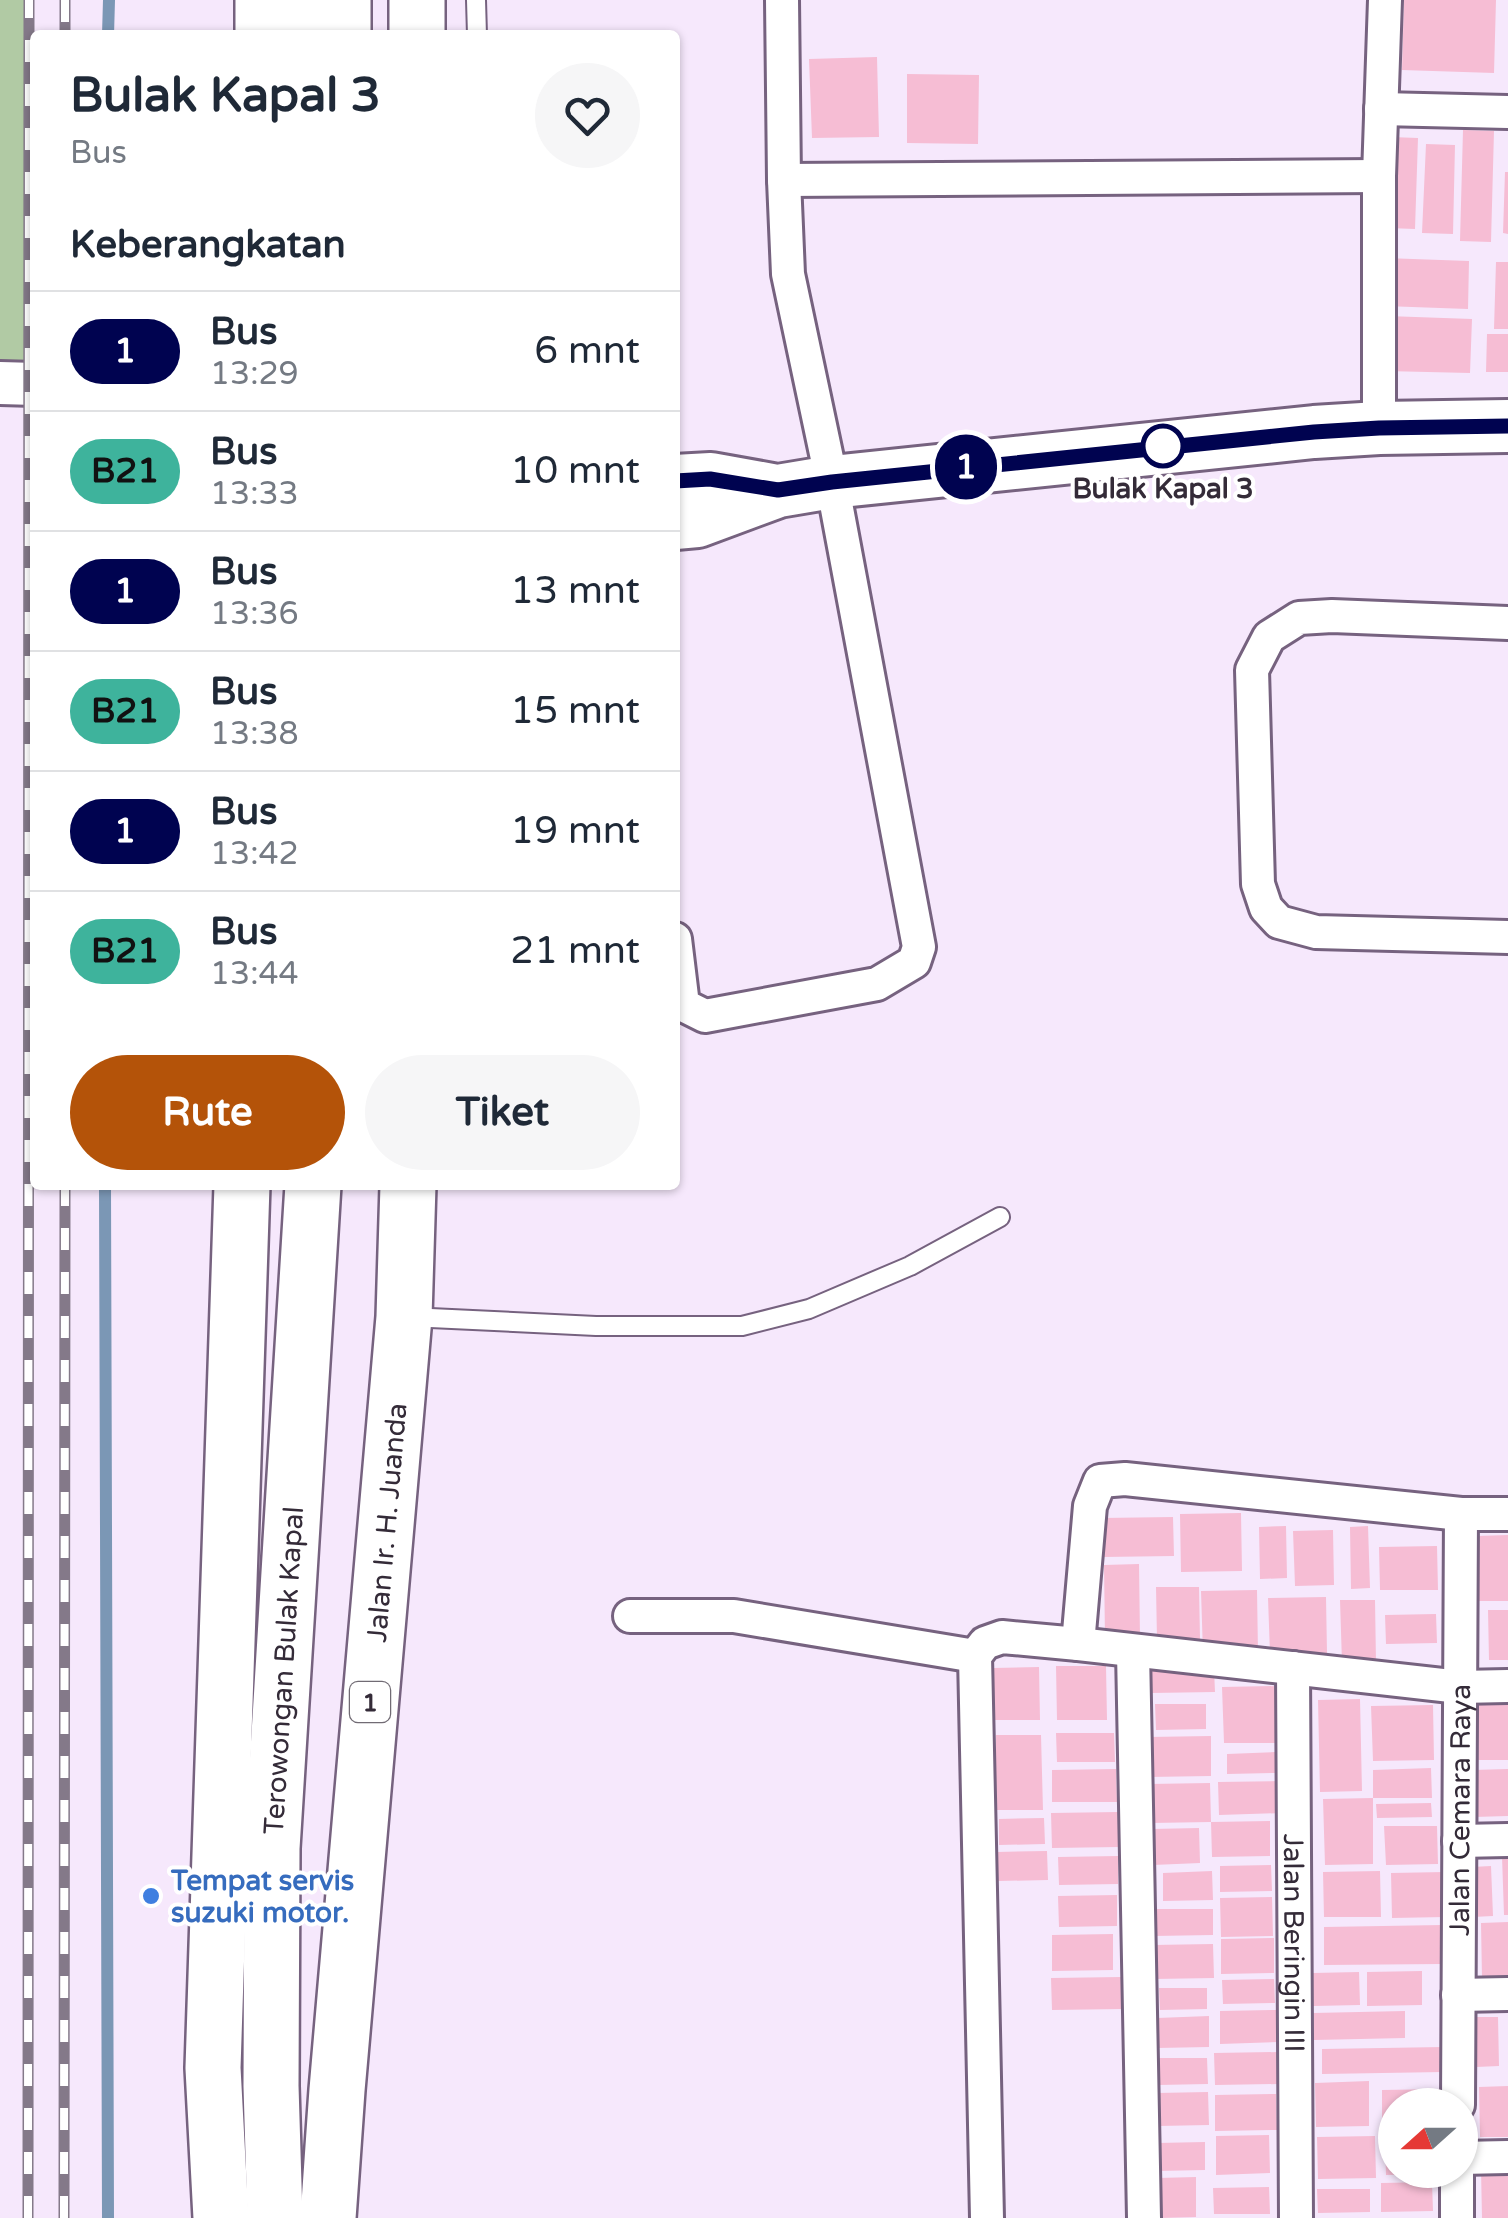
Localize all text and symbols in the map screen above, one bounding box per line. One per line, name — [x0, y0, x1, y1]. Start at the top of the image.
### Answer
button: heart — [535, 63, 640, 168]
text: Bulak Kapal 3 — [70, 67, 381, 125]
text: Bus — [70, 134, 127, 172]
text: Keberangkatan — [70, 222, 346, 268]
text: Bus — [210, 309, 277, 355]
text: 6 mnt — [534, 328, 640, 374]
text: 1 — [114, 330, 136, 372]
text: 13:29 — [210, 355, 299, 393]
marker: Bulak Kapal 3 — [1142, 425, 1184, 467]
text: Bus — [210, 429, 277, 475]
line badge: 1 — [934, 434, 998, 500]
text: 1 — [955, 446, 977, 488]
text: 10 mnt — [510, 448, 640, 494]
text: B21 — [91, 450, 159, 492]
place label: Bulak Kapal 3 — [1072, 472, 1254, 506]
text: 13:33 — [210, 475, 299, 513]
text: Bus — [210, 549, 277, 595]
text: 13 mnt — [510, 568, 640, 614]
text: 1 — [114, 570, 136, 612]
text: 13:36 — [210, 595, 299, 633]
text: Bus — [210, 669, 277, 715]
text: 15 mnt — [510, 688, 640, 734]
text: B21 — [91, 690, 159, 732]
text: 13:38 — [210, 715, 299, 753]
text: Bus — [210, 789, 277, 835]
text: 19 mnt — [510, 808, 640, 854]
text: 1 — [114, 810, 136, 852]
text: 13:42 — [210, 835, 299, 873]
text: Bus — [210, 909, 277, 955]
text: 21 mnt — [510, 928, 640, 974]
text: B21 — [91, 930, 159, 972]
text: 13:44 — [210, 955, 299, 993]
button: Rute — [70, 1055, 345, 1170]
button: Tiket — [365, 1055, 640, 1170]
street label: Jalan Ir. H. Juanda — [360, 1401, 414, 1644]
street label: Terowongan Bulak Kapal — [257, 1505, 311, 1835]
road number: 1 — [350, 1682, 390, 1722]
street label: Jalan Cemara Raya — [1443, 1684, 1478, 1936]
street label: Jalan Beringin III — [1276, 1834, 1311, 2052]
place label: Tempat servis suzuki motor. — [170, 1864, 354, 1930]
marker: Tempat servis suzuki motor. — [140, 1885, 162, 1907]
north arrow — [1378, 2088, 1478, 2188]
map controls — [1378, 2088, 1478, 2188]

